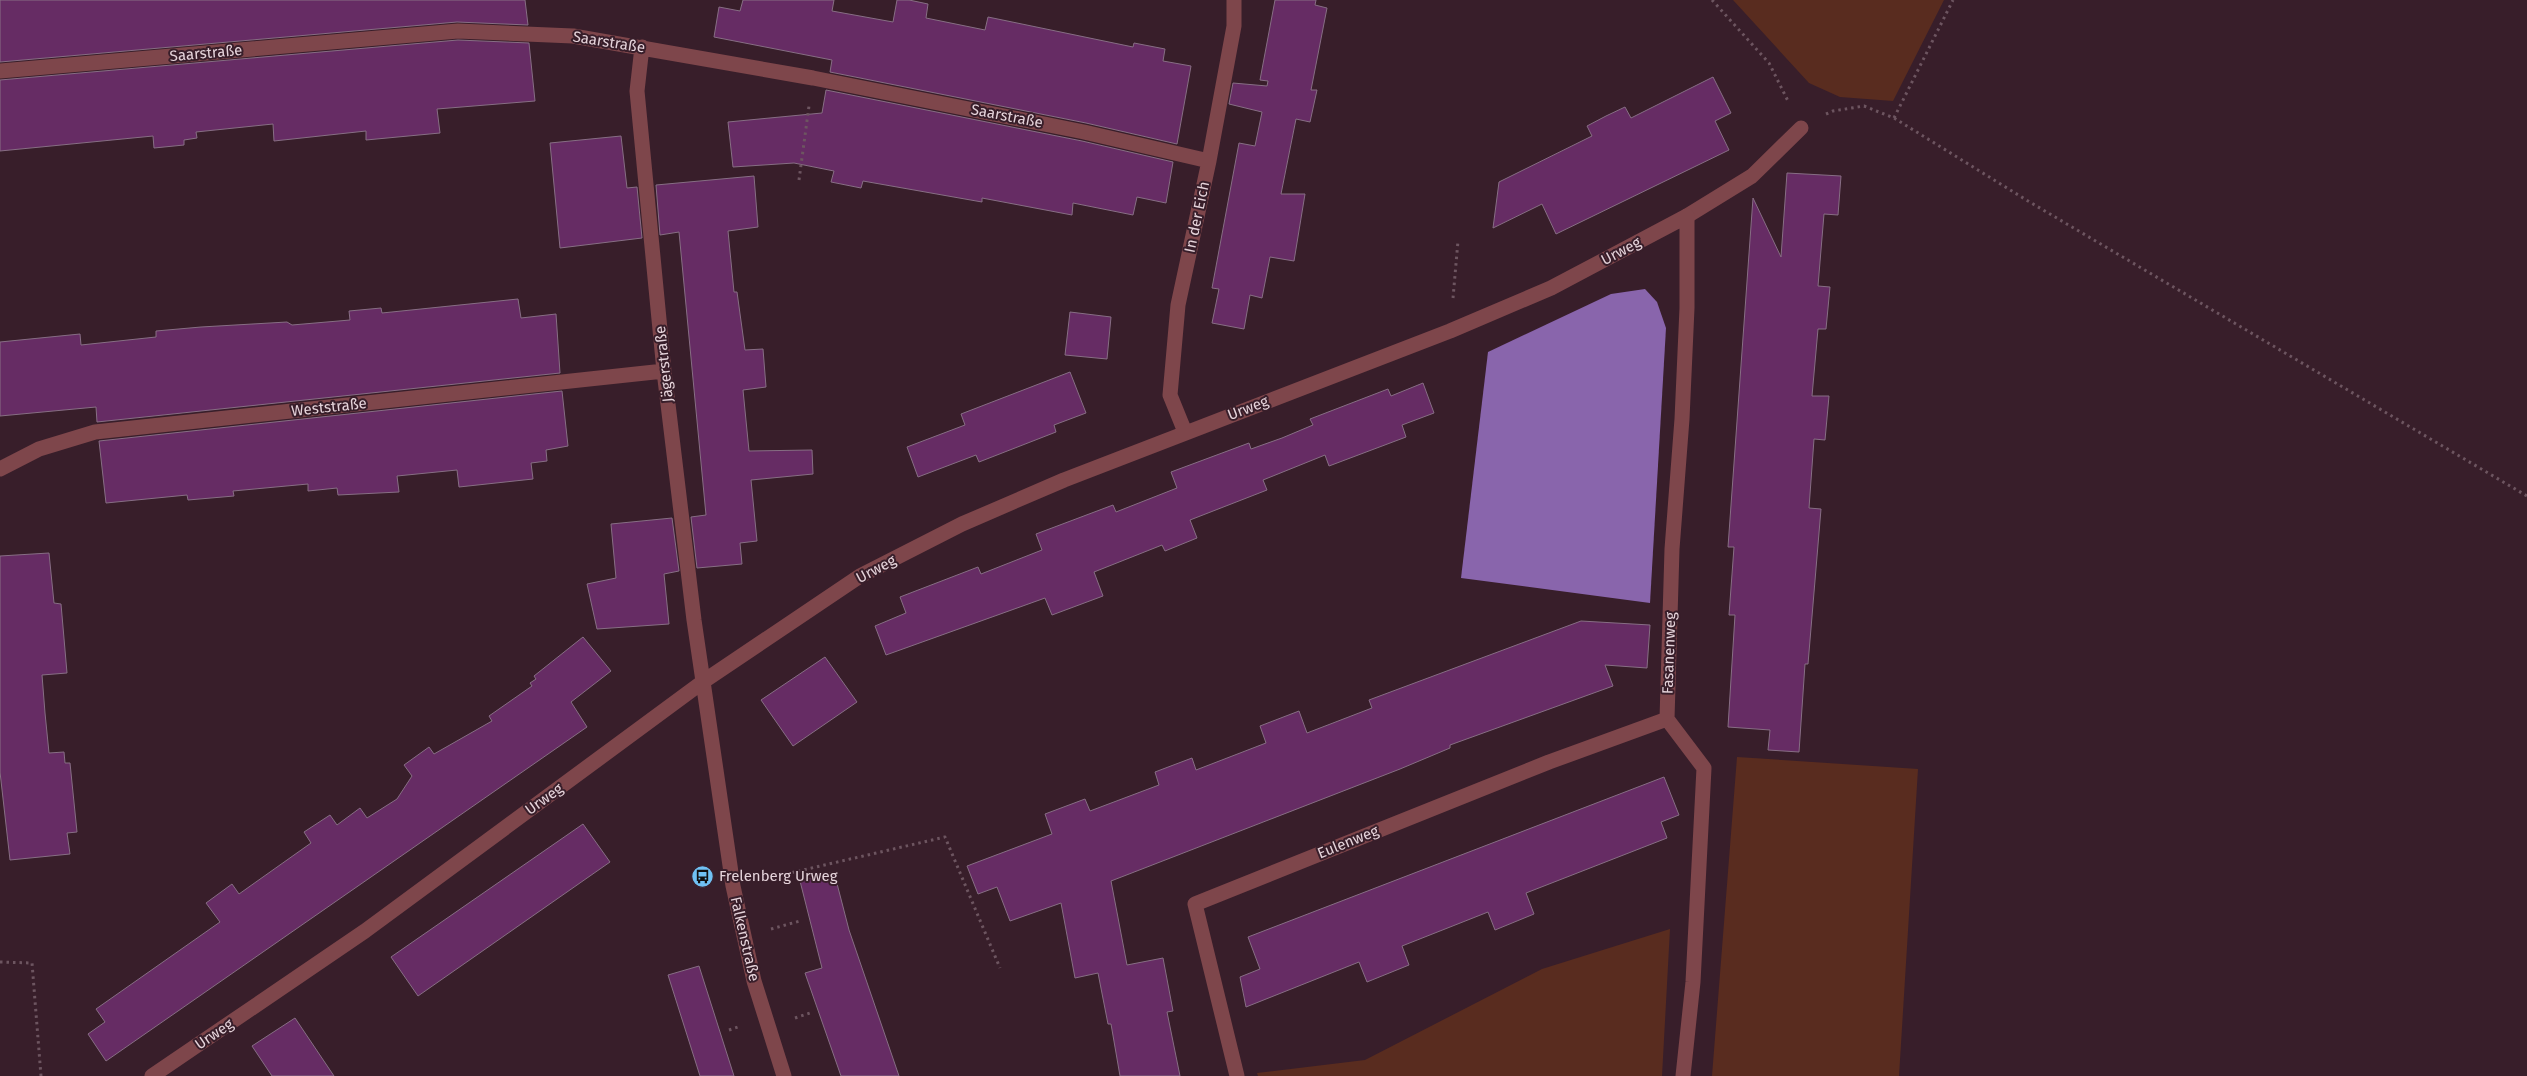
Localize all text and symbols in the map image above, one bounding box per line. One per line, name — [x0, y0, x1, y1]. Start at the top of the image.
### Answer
street label: Saarstraße — [572, 27, 646, 57]
street label: Saarstraße — [169, 41, 243, 65]
street label: Saarstraße — [969, 100, 1045, 132]
street label: In der Eich — [1181, 180, 1213, 254]
street label: Urweg — [1598, 233, 1644, 269]
street label: Jägerstraße — [651, 325, 677, 403]
street label: Urweg — [1225, 392, 1271, 424]
street label: Weststraße — [290, 394, 368, 420]
street label: Urweg — [853, 551, 899, 587]
street label: Fasanenweg — [1659, 612, 1679, 694]
street label: Urweg — [522, 779, 567, 819]
street label: Eulenweg — [1315, 821, 1381, 862]
bus stop icon: Frelenberg Urweg — [691, 864, 715, 888]
place label: Frelenberg Urweg — [719, 867, 838, 885]
street label: Falkenstraße — [727, 895, 763, 983]
street label: Urweg — [191, 1015, 237, 1053]

